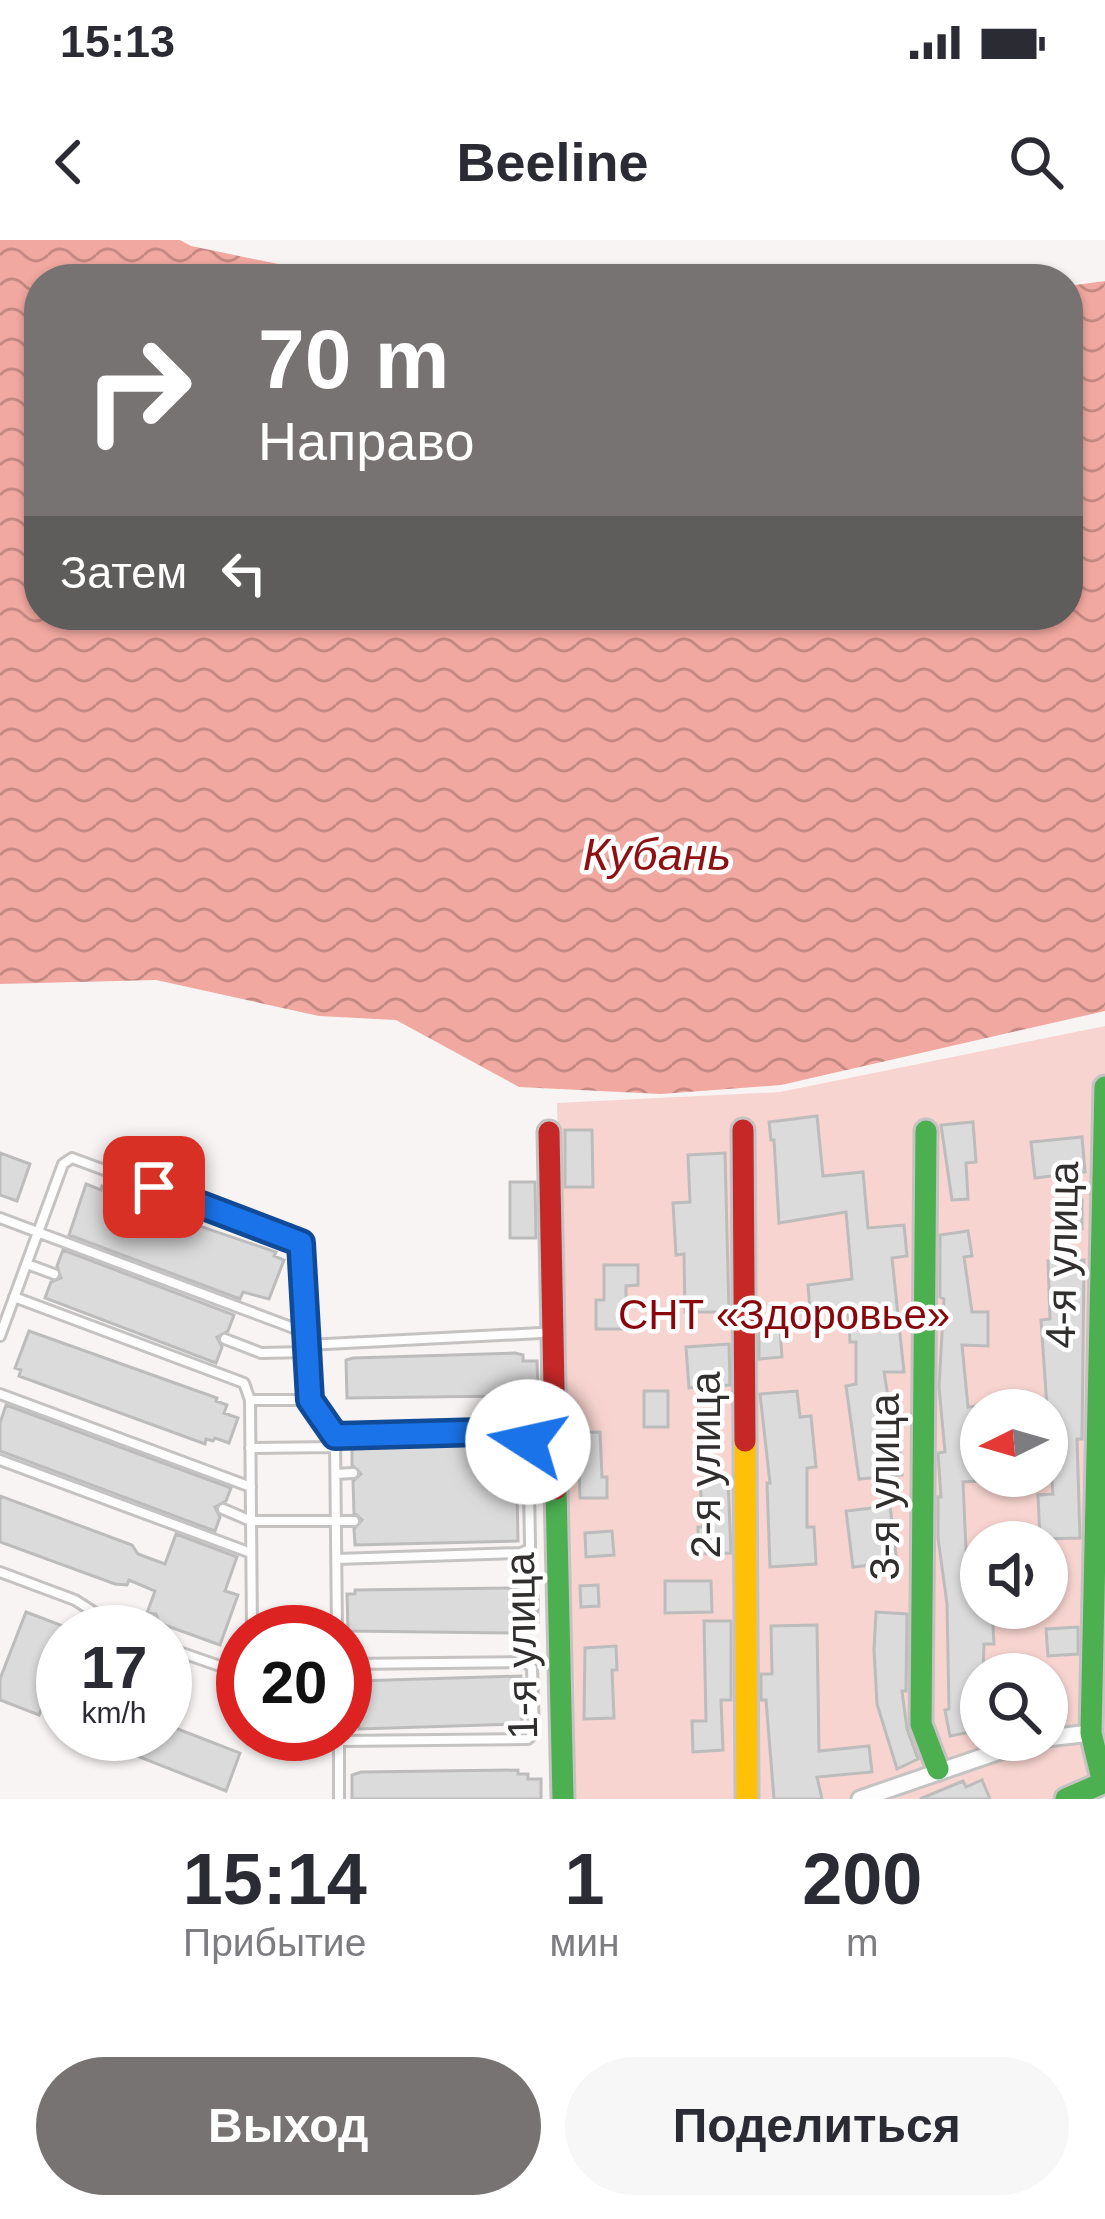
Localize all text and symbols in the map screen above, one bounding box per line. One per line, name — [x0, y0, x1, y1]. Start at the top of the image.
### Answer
text: 15:13 — [60, 16, 175, 67]
icon: back — [36, 129, 102, 195]
icon: search — [1003, 129, 1069, 195]
text: Beeline — [456, 132, 649, 192]
icon: right — [60, 312, 216, 468]
text: 70 m — [258, 312, 449, 406]
text: Направо — [258, 411, 474, 471]
icon: left — [211, 540, 277, 606]
text: Затем — [60, 547, 187, 598]
water label: Кубань — [583, 829, 731, 880]
pin — [103, 1136, 205, 1238]
icon: arrive — [121, 1154, 187, 1220]
street label: 4-я улица — [1037, 1160, 1087, 1349]
park label: СНТ «Здоровье» — [618, 1291, 950, 1338]
street label: 2-я улица — [682, 1371, 729, 1559]
position arrow — [465, 1379, 591, 1505]
north arrow — [960, 1389, 1068, 1497]
map controls — [960, 1389, 1068, 1761]
street label: 3-я улица — [861, 1393, 908, 1581]
button: sound — [960, 1521, 1068, 1629]
street label: 1-я улица — [496, 1551, 546, 1740]
speed limit sign: 20 — [216, 1605, 372, 1761]
text: 17 — [81, 1634, 147, 1701]
button: search — [960, 1653, 1068, 1761]
text: km/h — [81, 1696, 147, 1729]
text: 15:14 — [183, 1839, 367, 1919]
text: 1 — [564, 1839, 605, 1919]
text: 200 — [802, 1839, 922, 1919]
text: Прибытие — [183, 1921, 366, 1964]
text: мин — [549, 1921, 620, 1964]
text: m — [846, 1921, 879, 1964]
button: Выход — [36, 2057, 541, 2195]
button: Поделиться — [565, 2057, 1069, 2195]

